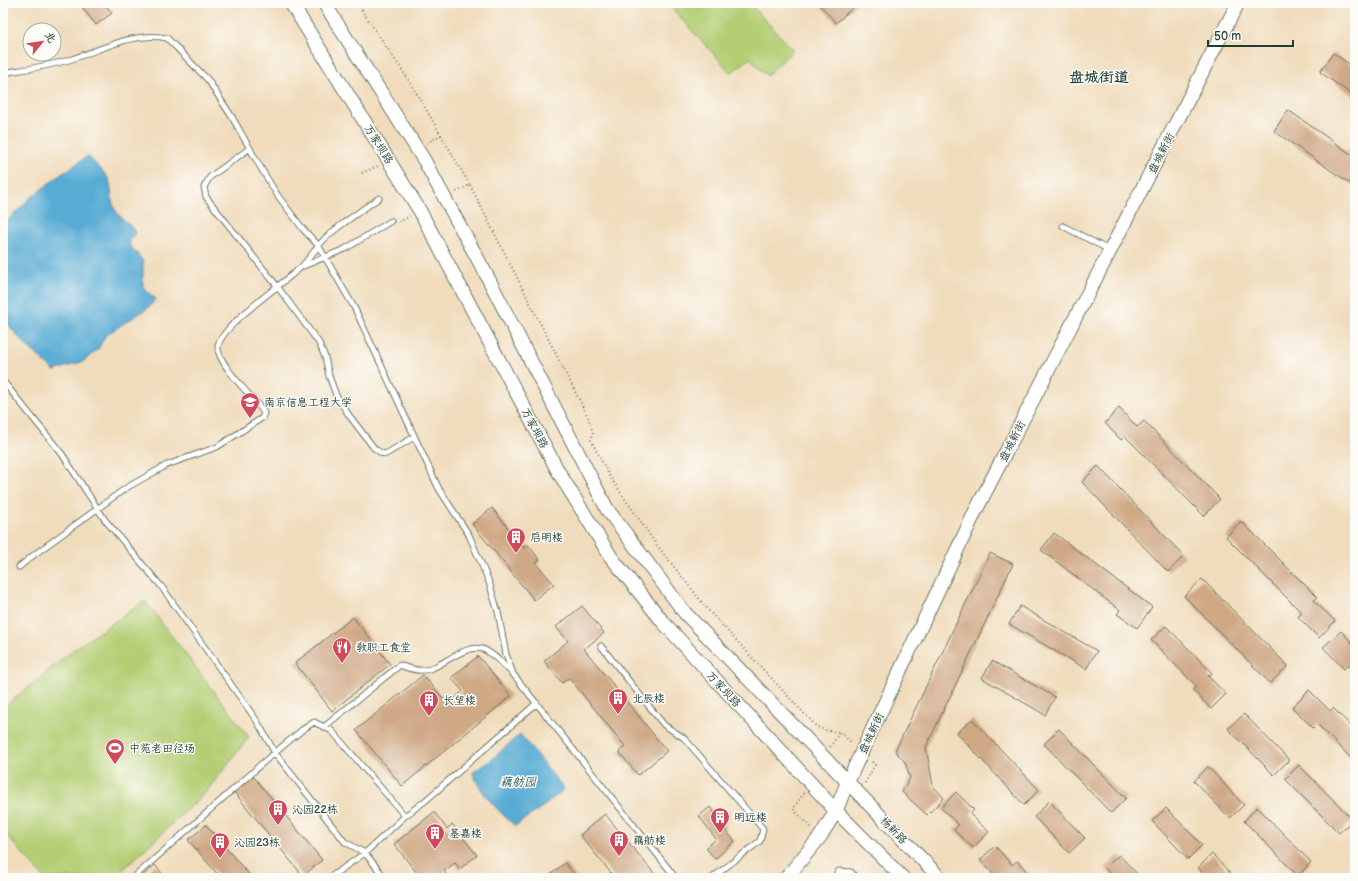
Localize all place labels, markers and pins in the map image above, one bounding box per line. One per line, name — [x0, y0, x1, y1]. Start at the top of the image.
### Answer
school or university icon: 南京信息工程大学 — [239, 391, 261, 419]
place label: 南京信息工程大学 — [264, 396, 352, 409]
building icon: 启明楼 — [505, 526, 527, 554]
place label: 启明楼 — [530, 531, 563, 544]
restaurant icon: 教职工食堂 — [331, 636, 353, 664]
place label: 教职工食堂 — [356, 641, 411, 654]
building icon: 北辰楼 — [607, 687, 629, 715]
building icon: 长望楼 — [418, 689, 440, 717]
place label: 北辰楼 — [632, 692, 665, 705]
place label: 长望楼 — [443, 694, 476, 707]
sports icon: 中苑老田径场 — [104, 737, 126, 765]
place label: 中苑老田径场 — [129, 742, 195, 755]
building icon: 沁园22栋 — [267, 798, 289, 826]
place label: 沁园22栋 — [292, 803, 338, 816]
building icon: 明远楼 — [709, 806, 731, 834]
place label: 明远楼 — [734, 811, 767, 824]
building icon: 基嘉楼 — [424, 822, 446, 850]
place label: 基嘉楼 — [449, 827, 482, 840]
building icon: 藕舫楼 — [608, 829, 630, 857]
building icon: 沁园23栋 — [209, 831, 231, 859]
place label: 藕舫楼 — [633, 834, 666, 847]
place label: 沁园23栋 — [234, 836, 280, 849]

